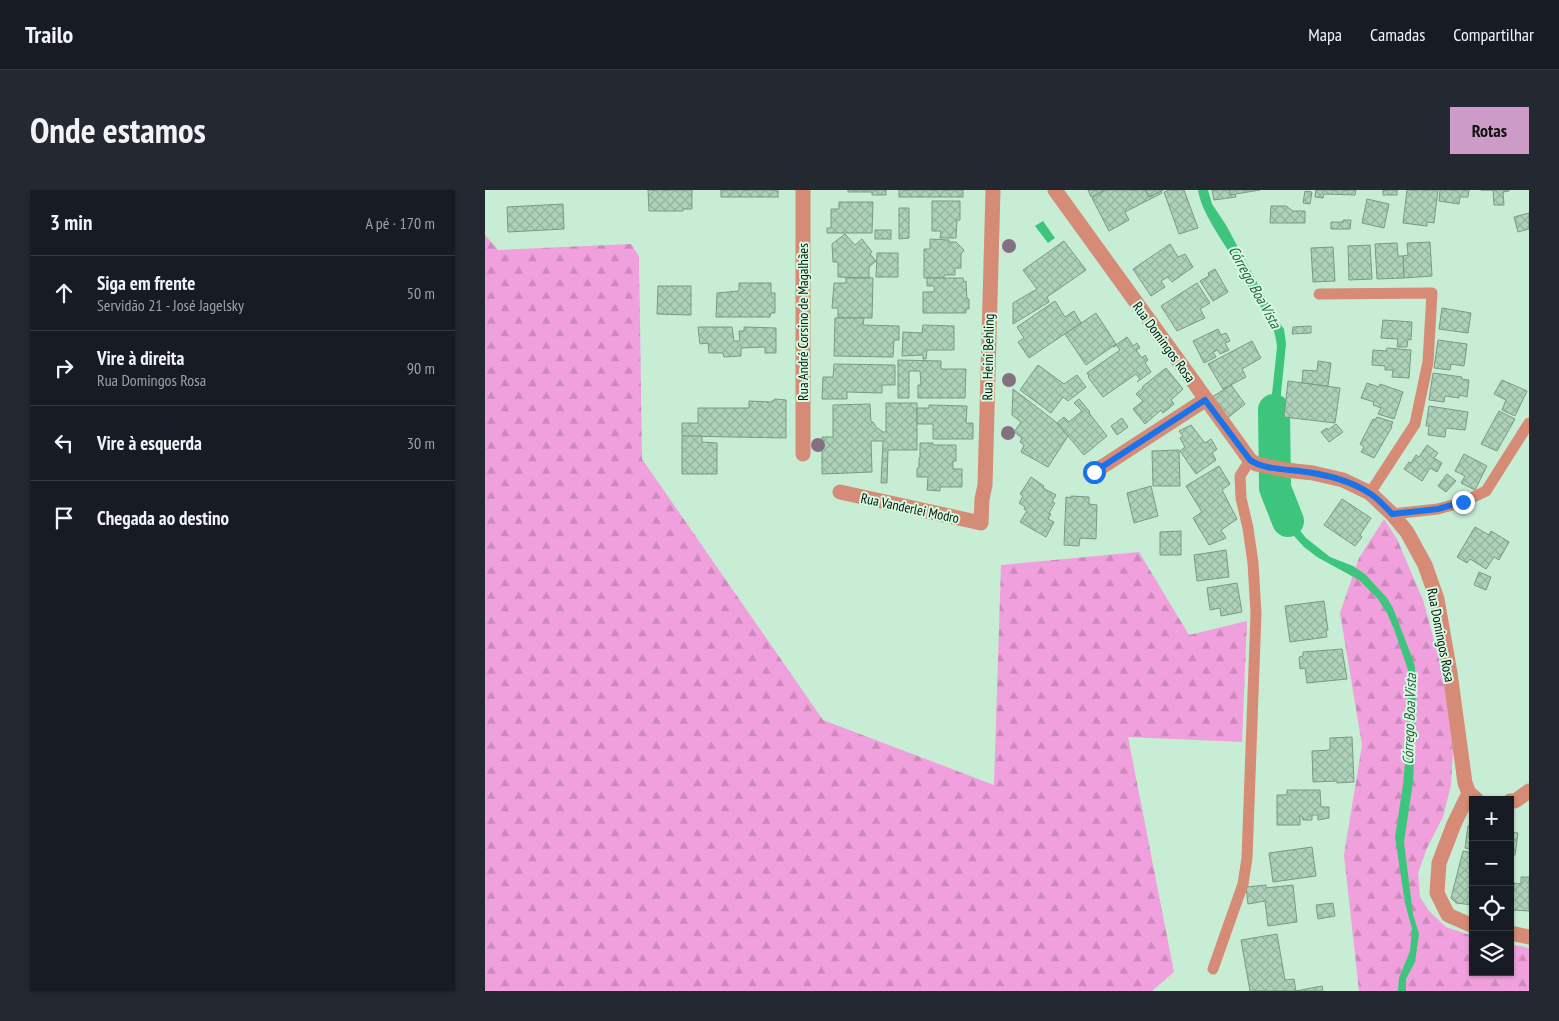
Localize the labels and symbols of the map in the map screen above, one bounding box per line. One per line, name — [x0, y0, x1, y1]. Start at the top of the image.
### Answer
street label: Rua André Corsino de Magalhães — [794, 243, 812, 401]
water label: Córrego Boa Vista — [1225, 243, 1286, 332]
street label: Rua Domingos Rosa — [1129, 298, 1199, 386]
street label: Rua Heini Behling — [978, 313, 998, 401]
route start — [1083, 461, 1106, 484]
street label: Rua Vanderlei Modro — [859, 489, 961, 527]
route end — [1452, 491, 1475, 514]
street label: Rua Domingos Rosa — [1423, 586, 1459, 684]
water label: Córrego Boa Vista — [1398, 672, 1420, 765]

